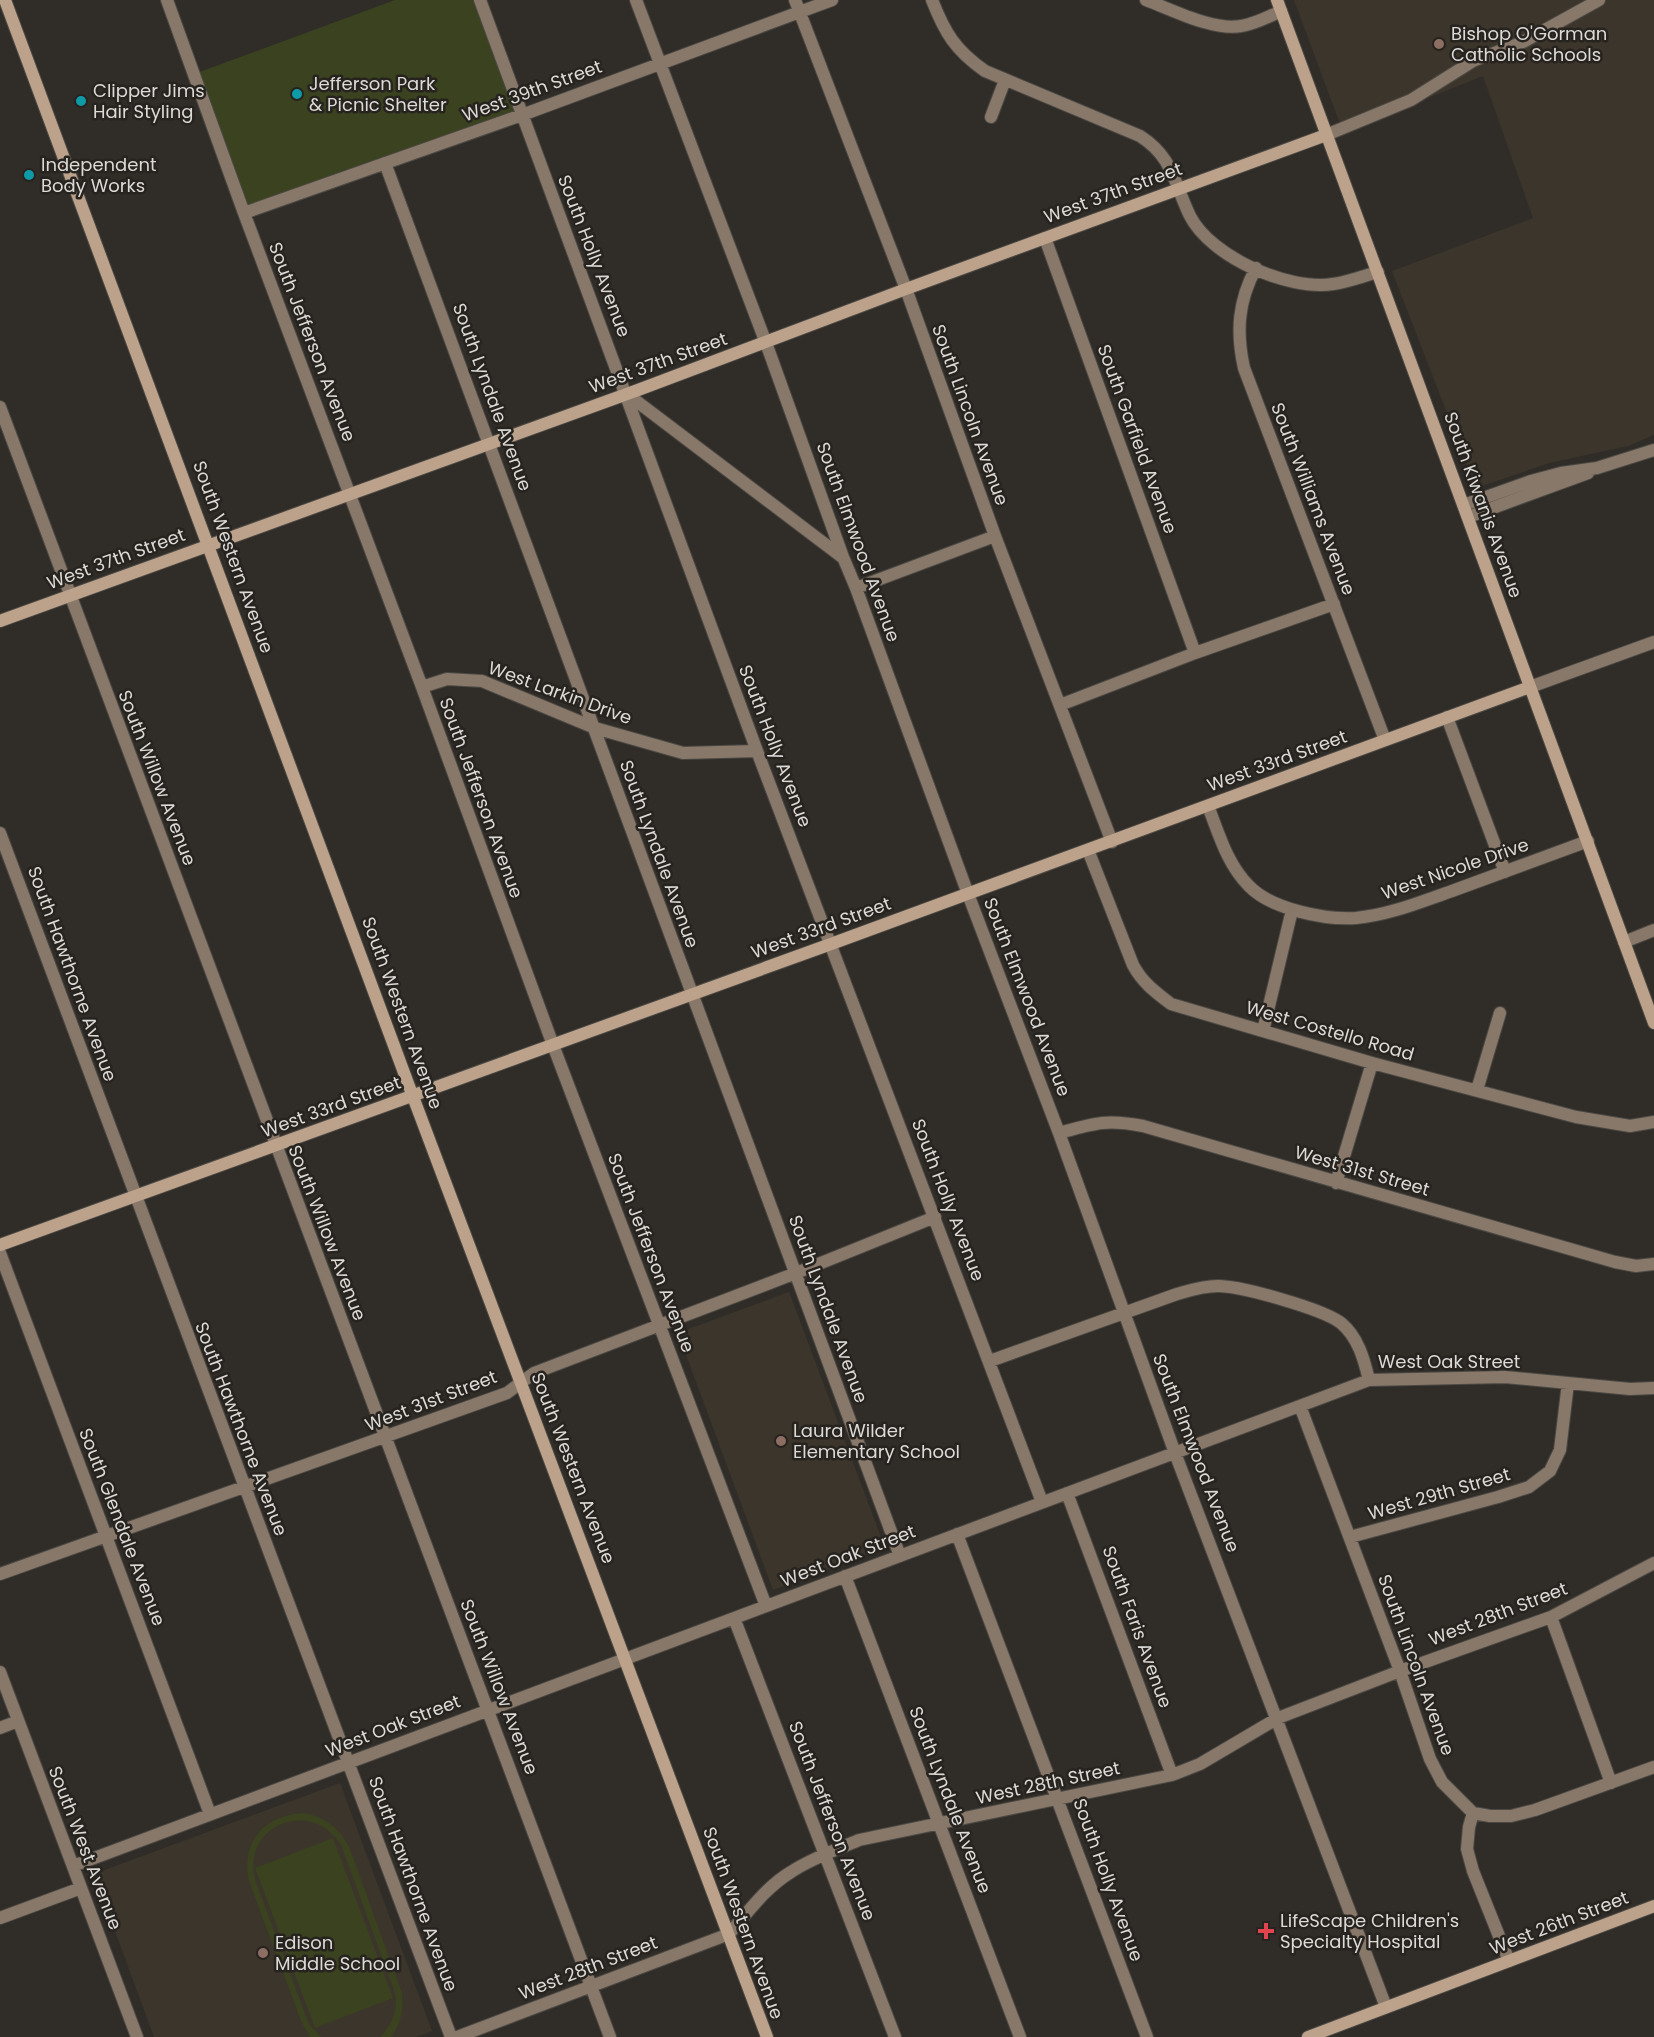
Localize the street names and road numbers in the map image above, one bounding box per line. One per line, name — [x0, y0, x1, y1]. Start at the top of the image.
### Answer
street label: West 39th Street — [458, 54, 605, 127]
street label: West 37th Street — [1040, 156, 1185, 229]
street label: South Holly Avenue — [552, 171, 637, 341]
street label: South Jefferson Avenue — [263, 239, 362, 445]
street label: South Lyndale Avenue — [447, 299, 538, 494]
street label: South Lincoln Avenue — [926, 321, 1015, 509]
street label: West 37th Street — [585, 326, 730, 399]
street label: South Garfield Avenue — [1092, 341, 1183, 537]
street label: South Williams Avenue — [1265, 399, 1362, 599]
street label: South Kiwanis Avenue — [1438, 408, 1529, 601]
street label: South Elmwood Avenue — [811, 438, 906, 645]
street label: South Western Avenue — [187, 457, 280, 656]
street label: West 37th Street — [43, 522, 188, 595]
street label: West Larkin Drive — [485, 655, 636, 730]
street label: South Holly Avenue — [733, 661, 818, 831]
street label: South Willow Avenue — [112, 687, 202, 869]
street label: South Jefferson Avenue — [434, 694, 529, 902]
street label: West 33rd Street — [1203, 724, 1350, 797]
street label: South Lyndale Avenue — [614, 756, 705, 951]
street label: West Nicole Drive — [1378, 832, 1532, 906]
street label: South Hawthorne Avenue — [22, 863, 123, 1085]
street label: West 33rd Street — [747, 891, 894, 964]
street label: South Elmwood Avenue — [978, 894, 1077, 1100]
street label: South Western Avenue — [356, 913, 449, 1112]
street label: West Costello Road — [1243, 995, 1417, 1067]
street label: West 33rd Street — [257, 1070, 404, 1143]
street label: South Holly Avenue — [906, 1115, 991, 1285]
street label: West 31st Street — [1292, 1139, 1433, 1202]
street label: South Willow Avenue — [282, 1142, 372, 1324]
street label: South Jefferson Avenue — [602, 1150, 701, 1356]
street label: South Lyndale Avenue — [783, 1211, 874, 1406]
street label: South Hawthorne Avenue — [189, 1318, 294, 1539]
street label: West Oak Street — [1378, 1349, 1520, 1374]
street label: South Elmwood Avenue — [1147, 1350, 1246, 1556]
street label: West 31st Street — [361, 1364, 500, 1437]
street label: South Western Avenue — [525, 1369, 622, 1567]
street label: South Glendale Avenue — [73, 1424, 172, 1629]
street label: West 29th Street — [1365, 1461, 1513, 1526]
street label: West Oak Street — [777, 1518, 919, 1593]
street label: South Faris Avenue — [1097, 1542, 1178, 1711]
street label: South Lincoln Avenue — [1372, 1571, 1461, 1759]
street label: West 28th Street — [1425, 1576, 1571, 1652]
street label: South Willow Avenue — [454, 1596, 544, 1778]
street label: West Oak Street — [322, 1688, 464, 1763]
street label: South Lyndale Avenue — [903, 1703, 998, 1897]
street label: South Jefferson Avenue — [783, 1718, 882, 1924]
street label: West 28th Street — [974, 1755, 1122, 1810]
street label: South West Avenue — [43, 1762, 128, 1933]
street label: South Hawthorne Avenue — [363, 1773, 464, 1995]
street label: South Holly Avenue — [1067, 1795, 1150, 1965]
street label: South Western Avenue — [697, 1823, 790, 2022]
street label: West 26th Street — [1486, 1885, 1632, 1961]
street label: West 28th Street — [515, 1930, 661, 2006]

